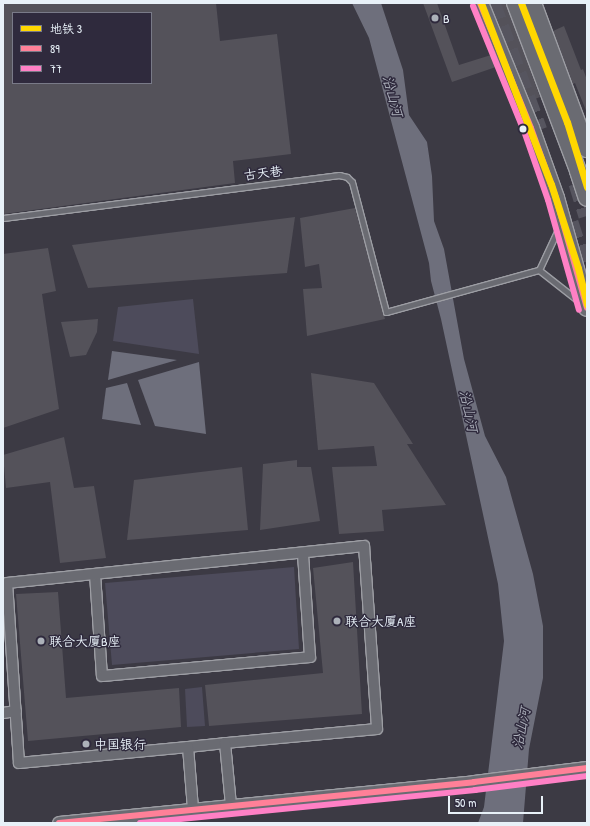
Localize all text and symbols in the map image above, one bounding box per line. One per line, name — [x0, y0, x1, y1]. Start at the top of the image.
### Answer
place label: B — [443, 10, 450, 26]
legend — [12, 12, 152, 84]
marker: B — [430, 13, 440, 23]
text: 地铁 3 — [50, 20, 82, 37]
text: 89 — [50, 40, 60, 57]
text: 77 — [50, 60, 62, 77]
water label: 沿山河 — [379, 74, 407, 118]
unlabelled marker — [518, 124, 528, 134]
street label: 古天巷 — [243, 163, 283, 183]
water label: 沿山河 — [456, 389, 482, 433]
place label: 联合大厦A座 — [345, 613, 416, 629]
marker: 联合大厦A座 — [332, 616, 342, 626]
place label: 联合大厦B座 — [49, 633, 121, 649]
marker: 联合大厦B座 — [36, 636, 46, 646]
water label: 沿山河 — [508, 706, 534, 750]
place label: 中国银行 — [94, 736, 146, 752]
marker: 中国银行 — [81, 739, 91, 749]
scale bar — [450, 788, 545, 814]
text: 50 m — [455, 794, 476, 811]

